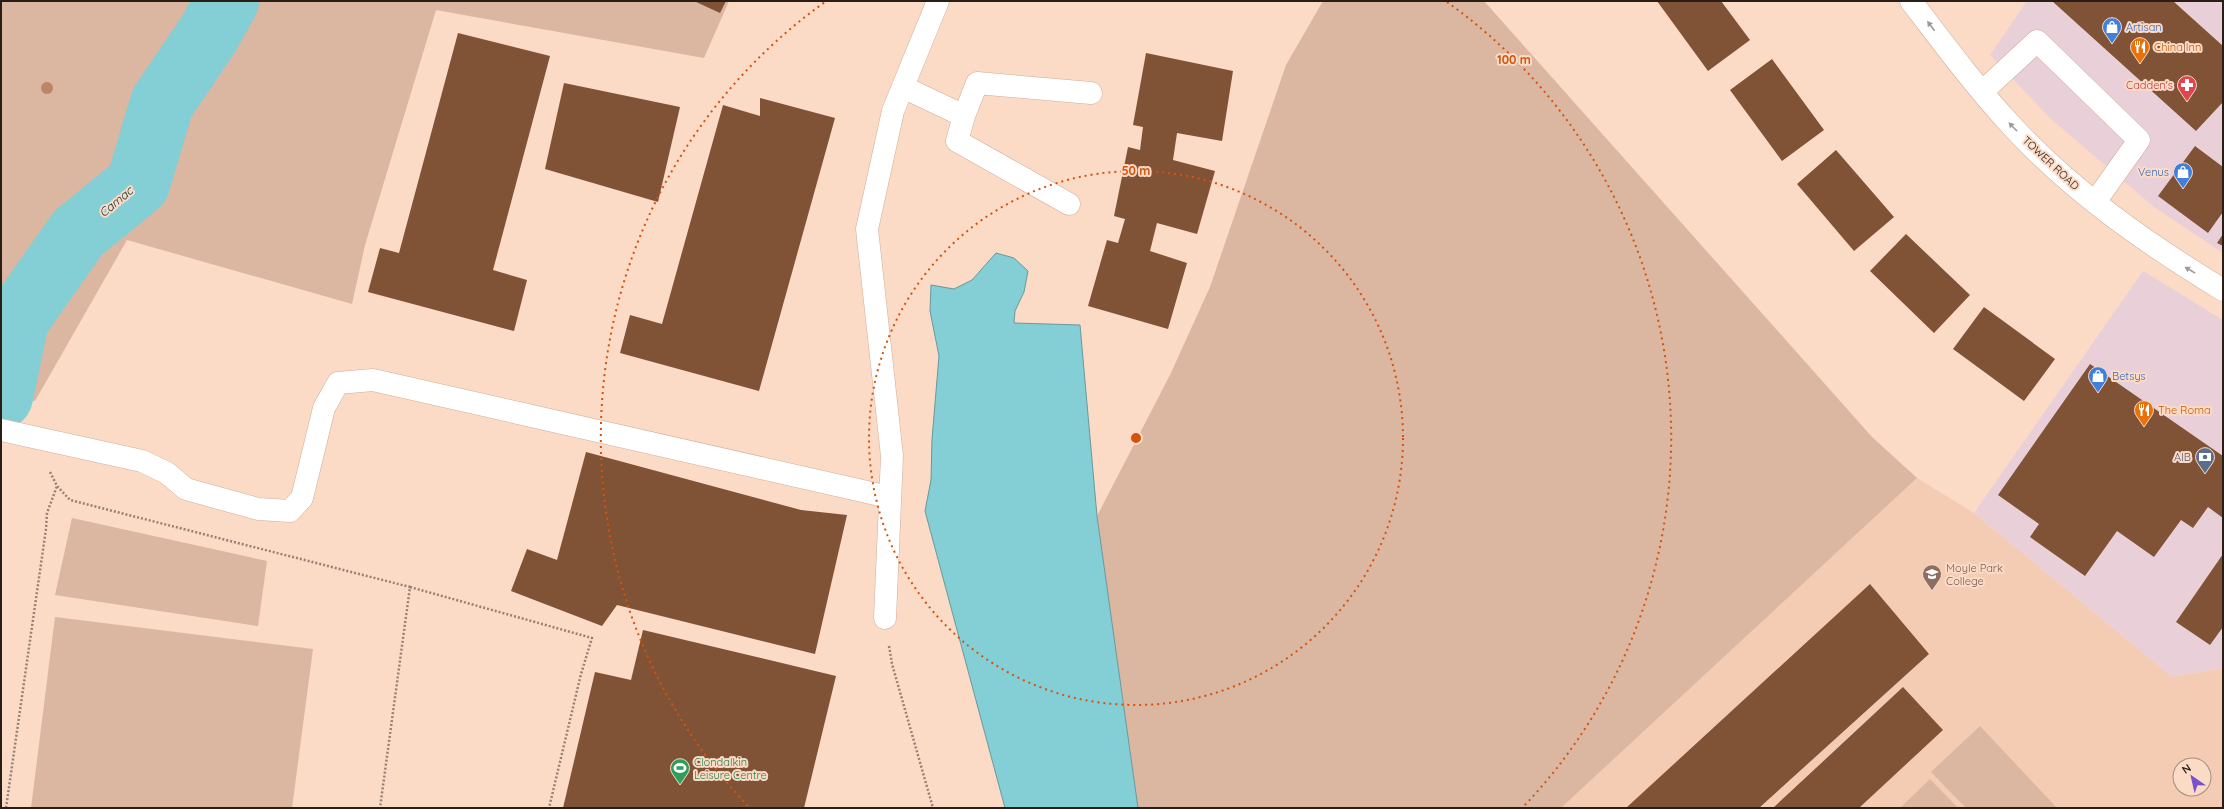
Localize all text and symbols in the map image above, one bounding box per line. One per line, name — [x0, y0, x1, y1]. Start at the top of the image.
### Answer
shop icon: Artisan — [2101, 16, 2123, 44]
place label: Artisan — [2126, 20, 2162, 34]
one-way arrow — [1926, 21, 1935, 32]
restaurant icon: China Inn — [2129, 36, 2151, 64]
place label: China Inn — [2154, 40, 2201, 54]
text: 100 m — [1497, 52, 1531, 67]
pharmacy icon: Cadden's — [2176, 74, 2198, 102]
place label: Cadden's — [2126, 78, 2173, 92]
one-way arrow — [2008, 122, 2018, 132]
street label: TOWER ROAD — [2020, 133, 2082, 193]
shop icon: Venus — [2172, 161, 2194, 189]
text: 50 m — [1122, 163, 1150, 178]
place label: Venus — [2138, 165, 2169, 179]
water label: Camac — [96, 182, 137, 220]
one-way arrow — [2184, 266, 2196, 273]
shop icon: Betsys — [2087, 365, 2109, 393]
place label: Betsys — [2112, 369, 2146, 383]
restaurant icon: The Roma — [2133, 399, 2155, 427]
place label: The Roma — [2158, 403, 2211, 417]
centre of rings — [1129, 431, 1143, 445]
bank icon: AIB — [2194, 446, 2216, 474]
place label: AIB — [2174, 450, 2191, 464]
place label: Moyle Park College — [1946, 561, 2003, 588]
school or university icon: Moyle Park College — [1921, 563, 1943, 591]
place label: Clondalkin Leisure Centre — [694, 755, 767, 782]
sports icon: Clondalkin Leisure Centre — [669, 757, 691, 785]
north arrow — [2172, 757, 2212, 797]
text: N — [2179, 761, 2194, 777]

